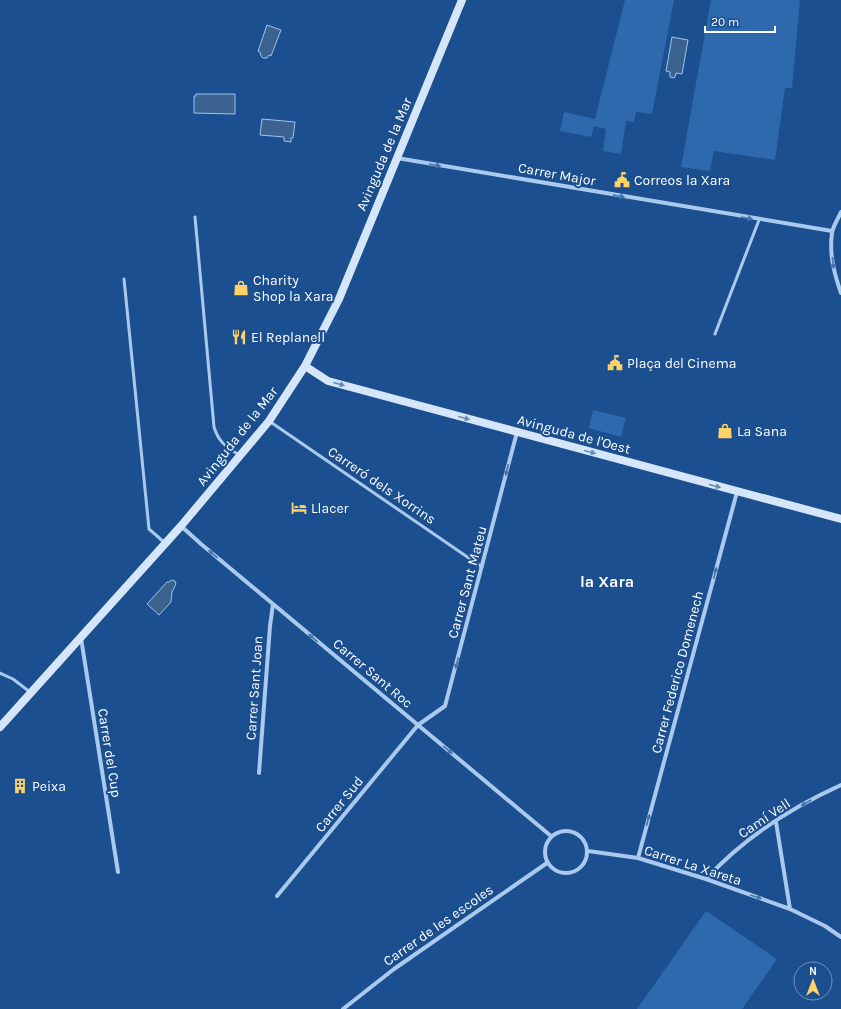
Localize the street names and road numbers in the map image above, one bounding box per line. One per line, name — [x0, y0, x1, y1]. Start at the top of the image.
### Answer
street label: Avinguda de la Mar — [353, 94, 416, 213]
street label: Carrer Major — [517, 159, 598, 190]
street label: Avinguda de la Mar — [193, 382, 282, 489]
street label: Avinguda de l'Oest — [515, 411, 632, 458]
street label: Carreró dels Xorrins — [325, 443, 439, 528]
street label: Carrer Sant Mateu — [444, 524, 491, 640]
street label: Carrer Federico Domenech — [648, 589, 707, 755]
street label: Carrer Sant Joan — [242, 635, 267, 741]
street label: Carrer Sant Roc — [329, 635, 416, 712]
street label: Carrer del Cup — [94, 707, 125, 799]
street label: Carrer Sud — [312, 773, 367, 836]
street label: Camí Vell — [735, 795, 794, 842]
street label: Carrer La Xareta — [642, 842, 744, 889]
street label: Carrer de les escoles — [380, 881, 497, 970]

